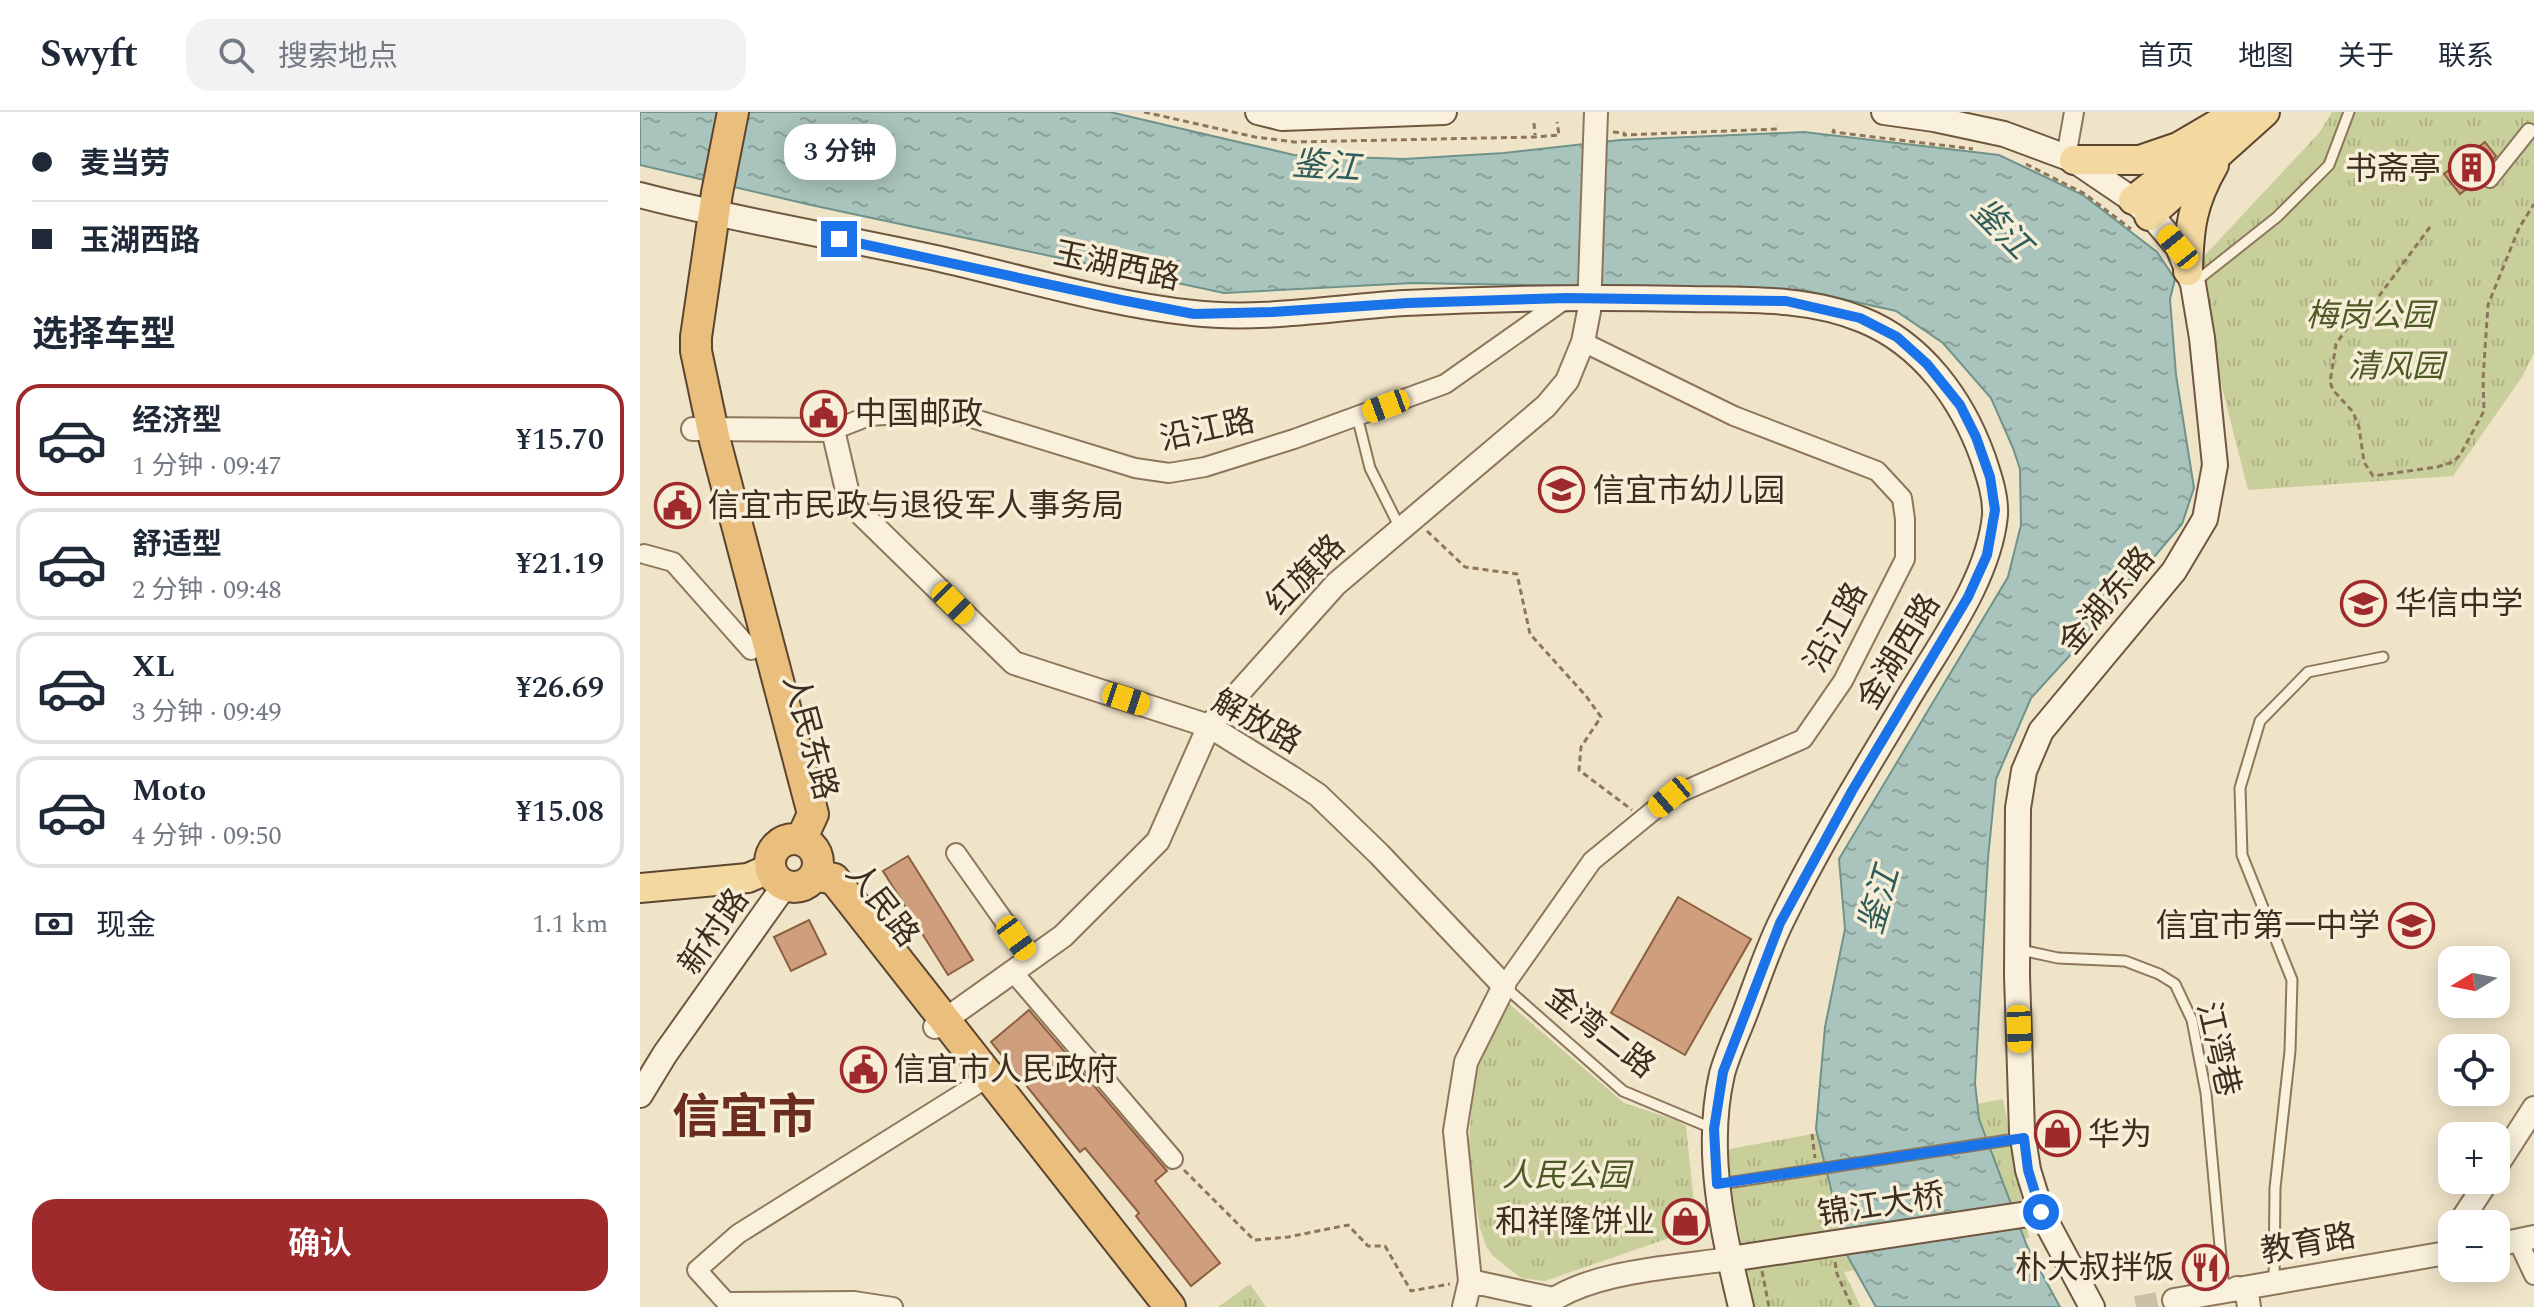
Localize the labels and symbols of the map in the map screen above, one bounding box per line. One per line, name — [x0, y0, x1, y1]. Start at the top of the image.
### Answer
callout: 3 分钟 — [783, 123, 895, 179]
water label: 鉴江 — [1290, 139, 1366, 196]
building icon: 书斋亭 — [2448, 144, 2496, 192]
place label: 书斋亭 — [2345, 145, 2441, 194]
water label: 鉴江 — [1958, 187, 2046, 275]
route end — [821, 221, 857, 257]
car — [2154, 221, 2202, 273]
street label: 玉湖西路 — [1049, 229, 1184, 304]
park label: 梅岗公园 — [2306, 292, 2438, 341]
park label: 清风园 — [2348, 343, 2448, 392]
car — [1359, 387, 1413, 425]
public building icon: 中国邮政 — [800, 389, 848, 437]
place label: 中国邮政 — [855, 390, 983, 439]
street label: 沿江路 — [1155, 397, 1259, 464]
school or university icon: 信宜市幼儿园 — [1538, 466, 1586, 514]
place label: 信宜市幼儿园 — [1593, 467, 1785, 516]
public building icon: 信宜市民政与退役军人事务局 — [653, 481, 701, 529]
place label: 信宜市民政与退役军人事务局 — [708, 482, 1124, 531]
street label: 红旗路 — [1255, 523, 1357, 627]
street label: 金湖东路 — [2047, 536, 2167, 666]
street label: 沿江路 — [1792, 574, 1880, 682]
car — [928, 578, 978, 628]
school or university icon: 华信中学 — [2340, 579, 2388, 627]
place label: 华信中学 — [2395, 580, 2523, 629]
street label: 金湖西路 — [1845, 584, 1953, 719]
street label: 人民东路 — [769, 669, 850, 806]
street label: 解放路 — [1202, 678, 1310, 767]
car — [1099, 680, 1153, 718]
car — [1644, 772, 1696, 822]
street label: 人民路 — [833, 852, 931, 958]
water label: 鉴江 — [1846, 857, 1915, 940]
street label: 新村路 — [667, 878, 762, 985]
school or university icon: 信宜市第一中学 — [2387, 901, 2435, 949]
place label: 信宜市第一中学 — [2156, 902, 2380, 951]
car — [992, 912, 1040, 964]
north arrow — [2438, 946, 2510, 1018]
street label: 金湾二路 — [1535, 973, 1666, 1091]
street label: 江湾巷 — [2183, 997, 2252, 1102]
car — [2006, 1005, 2032, 1053]
public building icon: 信宜市人民政府 — [839, 1045, 887, 1093]
place label: 信宜市人民政府 — [894, 1046, 1118, 1095]
district label: 信宜市 — [672, 1082, 816, 1155]
shop icon: 华为 — [2033, 1110, 2081, 1158]
place label: 华为 — [2088, 1111, 2152, 1160]
park label: 人民公园 — [1502, 1152, 1634, 1201]
street label: 锦江大桥 — [1814, 1171, 1948, 1240]
route start — [2023, 1194, 2059, 1230]
shop icon: 和祥隆饼业 — [1662, 1197, 1710, 1245]
place label: 和祥隆饼业 — [1495, 1198, 1655, 1247]
street label: 教育路 — [2257, 1212, 2360, 1277]
restaurant icon: 朴大叔拌饭 — [2182, 1243, 2230, 1291]
place label: 朴大叔拌饭 — [2015, 1244, 2175, 1293]

